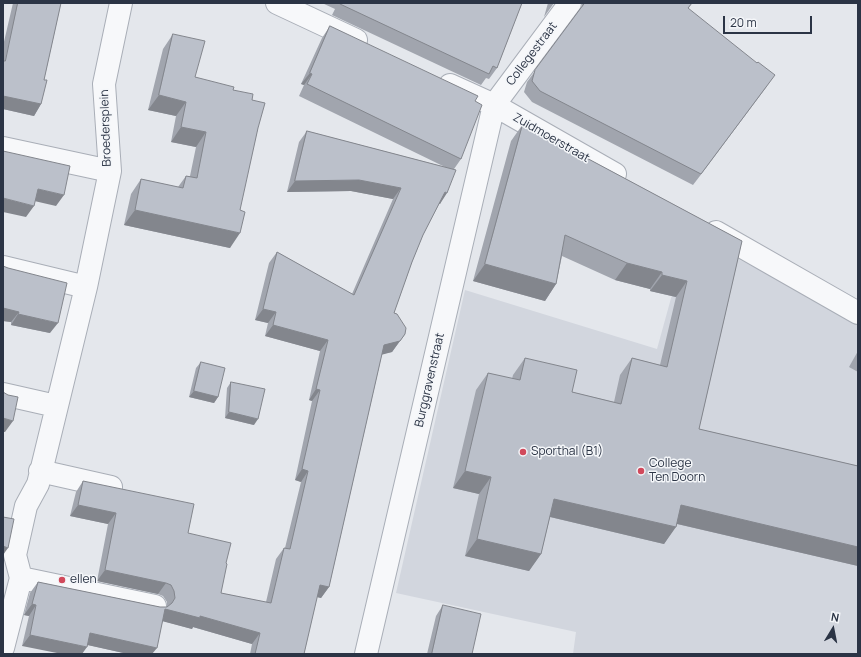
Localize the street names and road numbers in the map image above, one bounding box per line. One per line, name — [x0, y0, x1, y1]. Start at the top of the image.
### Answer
street label: Collegestraat — [503, 19, 561, 89]
street label: Broedersplein — [97, 89, 115, 167]
street label: Zuidmoerstraat — [510, 110, 592, 166]
street label: Burggravenstraat — [412, 331, 448, 429]

